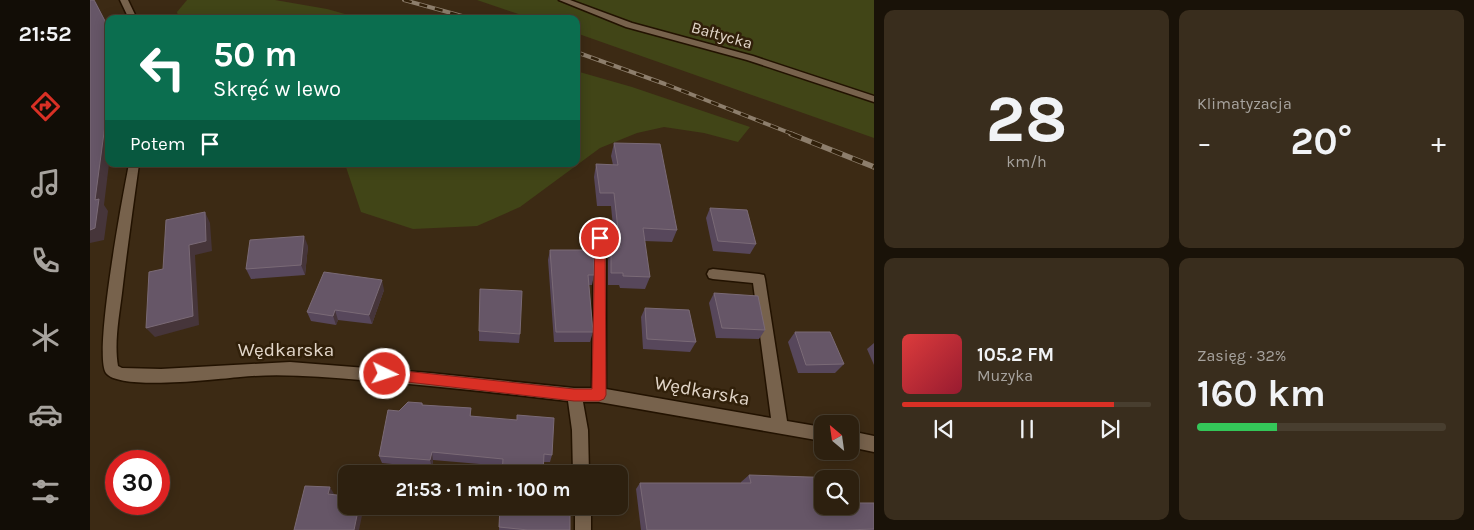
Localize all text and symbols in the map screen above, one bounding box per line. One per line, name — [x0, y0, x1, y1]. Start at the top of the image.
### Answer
street label: Bałtycka — [689, 17, 755, 53]
text: 21:52 — [18, 21, 72, 47]
text: 50 m — [213, 34, 298, 75]
icon: left — [130, 35, 195, 100]
text: Skręć w lewo — [213, 76, 341, 102]
text: 28 — [986, 81, 1067, 157]
icon: directions — [28, 89, 63, 124]
text: Klimatyzacja — [1197, 94, 1292, 113]
text: 20° — [1291, 119, 1352, 164]
text: − — [1197, 126, 1212, 159]
text: + — [1431, 126, 1446, 159]
icon: arrive — [196, 130, 224, 158]
text: Potem — [130, 133, 186, 155]
text: km/h — [1006, 152, 1047, 171]
icon: music — [28, 166, 63, 201]
pin — [579, 217, 621, 259]
icon: arrive — [586, 224, 614, 252]
icon: phone — [28, 243, 63, 278]
icon: climate — [28, 320, 63, 355]
street label: Wędkarska — [238, 339, 334, 361]
text: 105.2 FM — [977, 344, 1054, 366]
text: Zasięg · 32% — [1197, 346, 1286, 365]
position arrow — [358, 347, 410, 399]
text: Muzyka — [977, 366, 1033, 385]
text: 160 km — [1197, 371, 1326, 416]
street label: Wędkarska — [653, 372, 751, 410]
icon: car — [28, 397, 63, 432]
north arrow — [814, 415, 859, 460]
map controls — [814, 415, 859, 515]
icon: previous — [930, 415, 958, 443]
icon: pause — [1013, 415, 1041, 443]
icon: next — [1096, 415, 1124, 443]
speed limit sign: 30 — [105, 450, 170, 515]
button: search — [814, 470, 859, 515]
icon: filters — [28, 474, 63, 509]
text: 21:53 · 1 min · 100 m — [396, 479, 571, 501]

